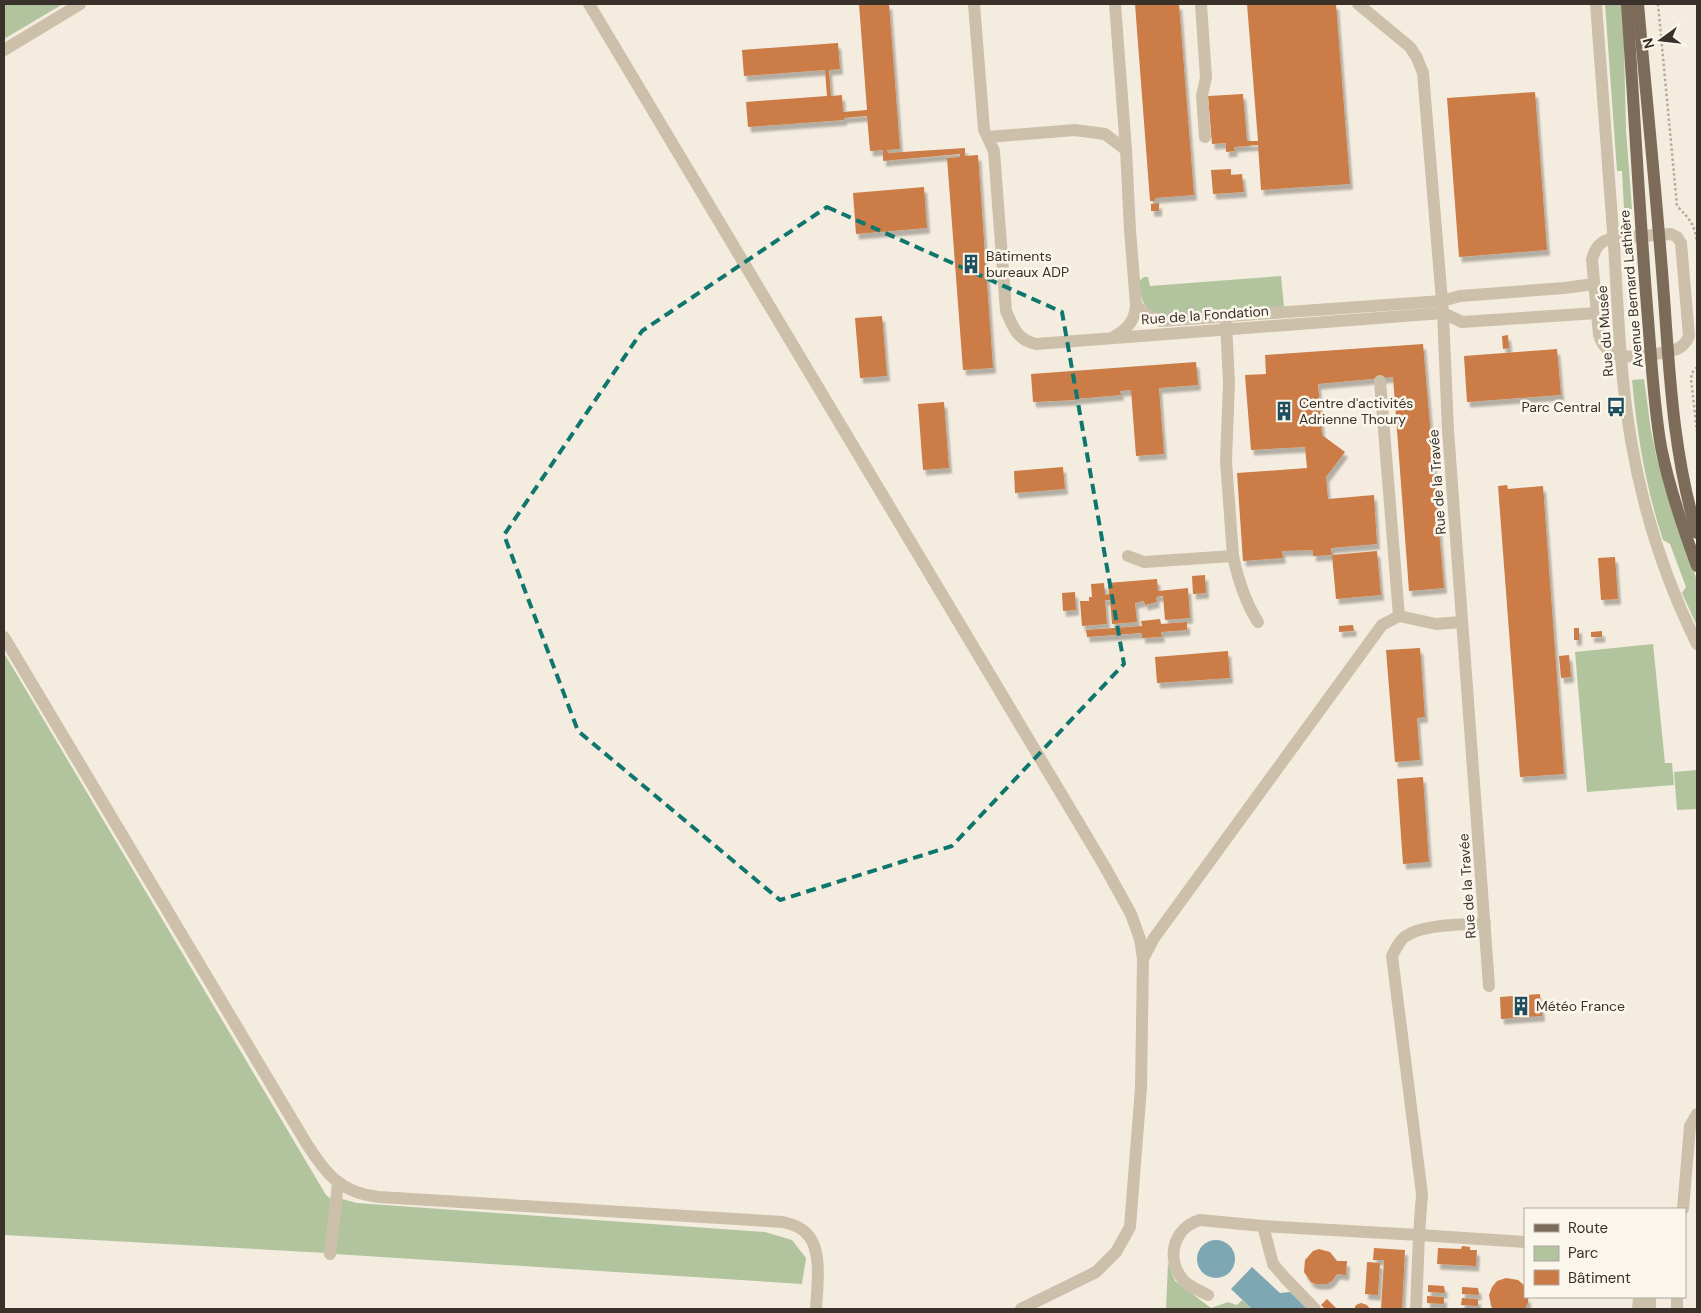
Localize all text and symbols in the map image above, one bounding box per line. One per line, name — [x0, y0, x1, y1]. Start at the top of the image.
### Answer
north arrow — [1636, 15, 1686, 65]
text: N — [1638, 36, 1658, 51]
street label: Avenue Bernard Lathière — [1615, 209, 1647, 369]
place label: Bâtiments bureaux ADP — [986, 247, 1069, 281]
building icon: Bâtiments bureaux ADP — [960, 253, 982, 275]
street label: Rue du Musée — [1593, 285, 1617, 377]
street label: Rue de la Fondation — [1141, 302, 1269, 328]
place label: Centre d'activités Adrienne Thoury — [1299, 394, 1413, 428]
bus stop icon: Parc Central — [1605, 396, 1627, 418]
place label: Parc Central — [1522, 398, 1601, 416]
building icon: Centre d'activités Adrienne Thoury — [1273, 400, 1295, 422]
street label: Rue de la Travée — [1424, 429, 1450, 535]
street label: Rue de la Travée — [1454, 833, 1480, 939]
building icon: Météo France — [1510, 995, 1532, 1017]
place label: Météo France — [1536, 997, 1625, 1015]
legend — [1524, 1208, 1686, 1298]
text: Route — [1568, 1218, 1608, 1238]
text: Parc — [1568, 1243, 1598, 1263]
text: Bâtiment — [1568, 1268, 1631, 1288]

